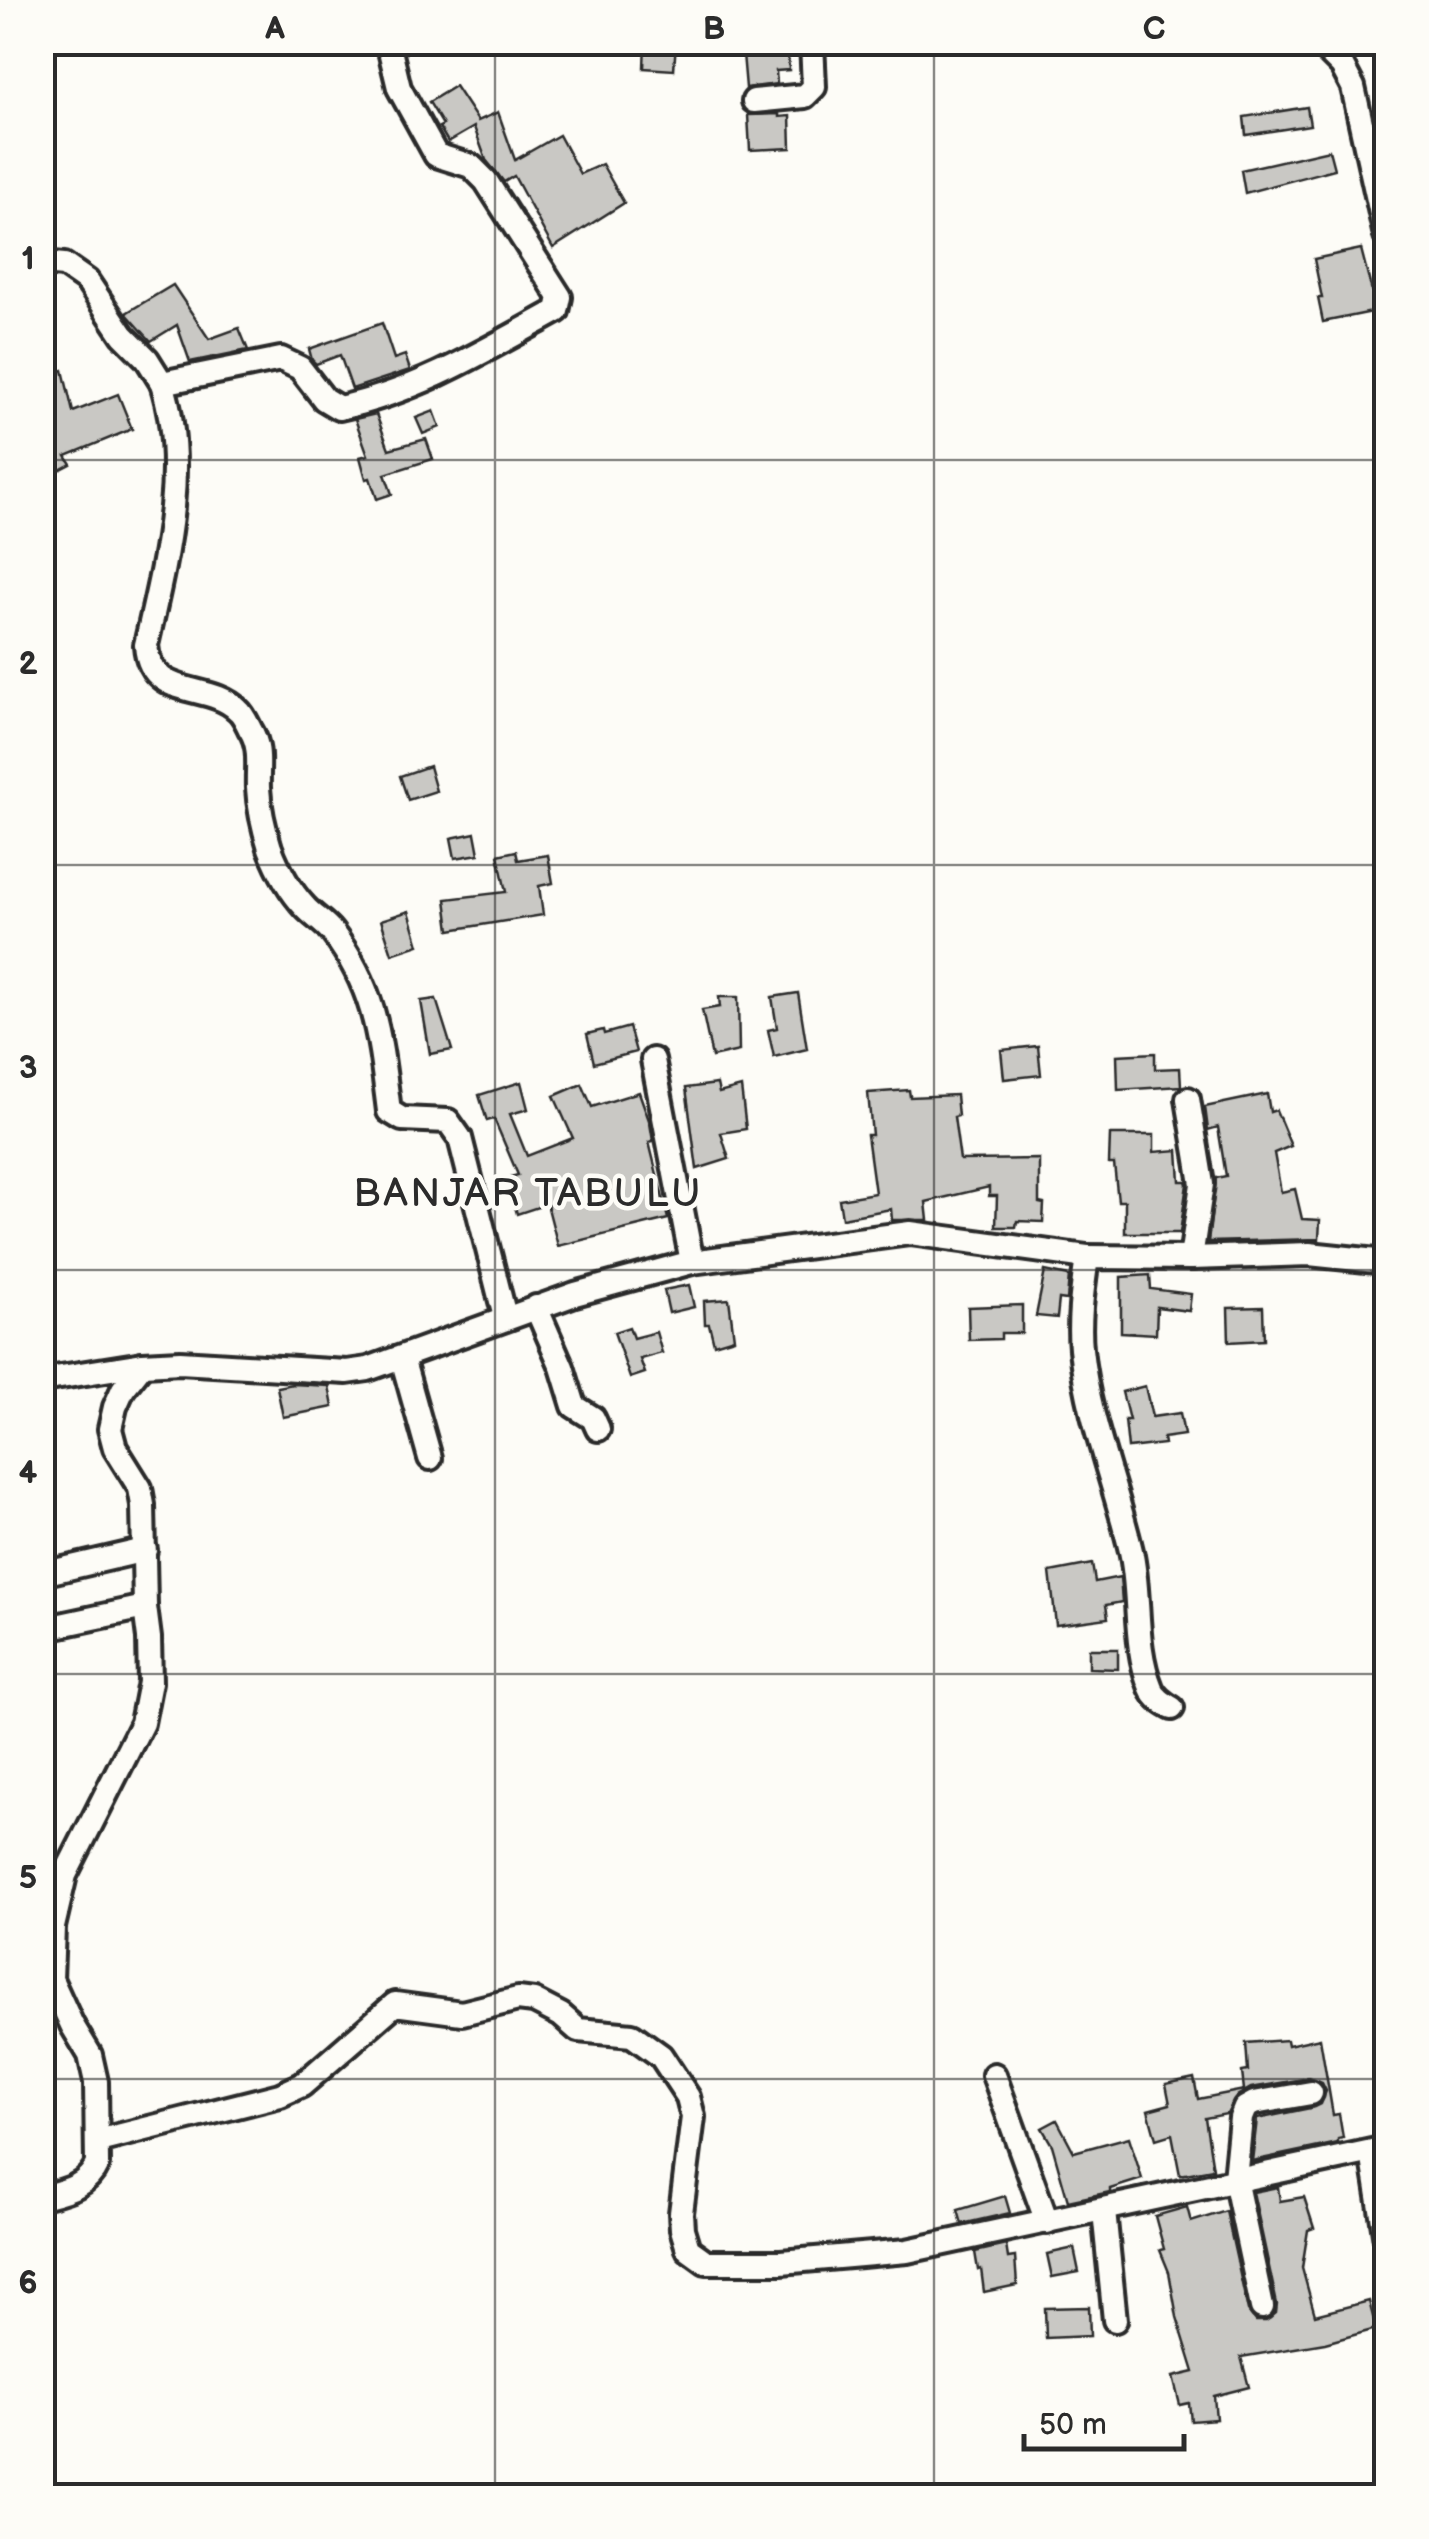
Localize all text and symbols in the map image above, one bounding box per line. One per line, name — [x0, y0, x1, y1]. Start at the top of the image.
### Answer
text: A — [264, 10, 285, 49]
text: B — [703, 10, 725, 49]
text: C — [1143, 10, 1165, 49]
text: 1 — [21, 240, 35, 279]
text: 2 — [18, 645, 38, 684]
text: 3 — [19, 1049, 37, 1088]
district label: BANJAR TABULU — [353, 1170, 703, 1218]
text: 4 — [19, 1454, 38, 1493]
text: 5 — [19, 1859, 37, 1898]
text: 6 — [18, 2264, 38, 2303]
scale bar — [1024, 2389, 1184, 2451]
text: 50 m — [1039, 2407, 1107, 2443]

